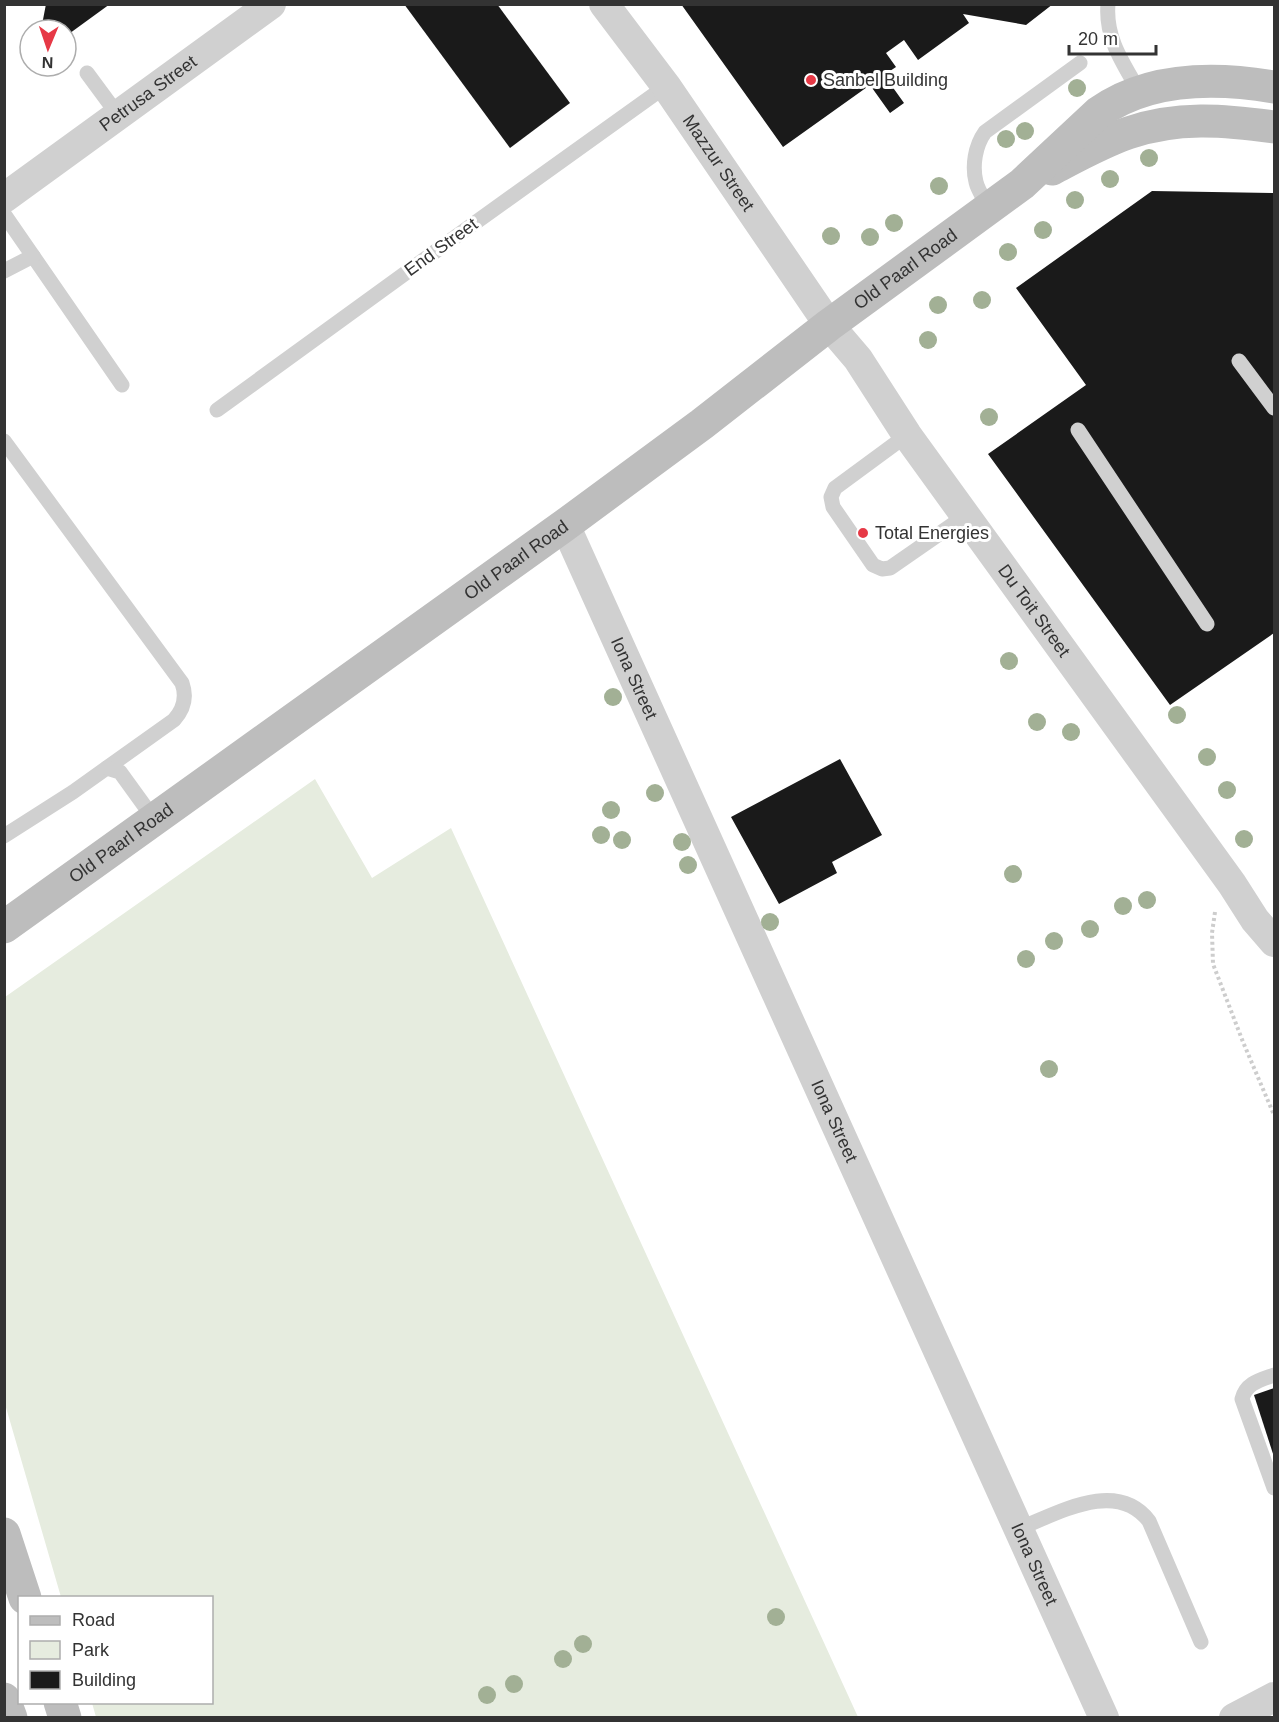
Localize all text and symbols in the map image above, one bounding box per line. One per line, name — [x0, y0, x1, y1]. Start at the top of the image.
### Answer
north arrow — [18, 18, 78, 78]
scale bar — [1069, 18, 1156, 56]
text: 20 m — [1078, 29, 1118, 49]
street label: Petrusa Street — [96, 51, 200, 135]
text: N — [41, 54, 54, 71]
place label: Sanbel Building — [823, 70, 948, 90]
marker: Sanbel Building — [804, 73, 818, 87]
street label: Mazzur Street — [679, 111, 758, 215]
street label: End Street — [401, 214, 481, 280]
street label: Old Paarl Road — [850, 225, 961, 314]
street label: Old Paarl Road — [460, 516, 572, 604]
place label: Total Energies — [875, 523, 989, 543]
marker: Total Energies — [856, 526, 870, 540]
street label: Du Toit Street — [994, 561, 1074, 661]
street label: Iona Street — [607, 634, 661, 722]
street label: Old Paarl Road — [65, 799, 177, 887]
street label: Iona Street — [807, 1077, 862, 1165]
street label: Iona Street — [1007, 1520, 1062, 1608]
legend — [18, 1596, 213, 1704]
text: Road — [72, 1610, 115, 1630]
text: Park — [72, 1640, 110, 1660]
text: Building — [72, 1670, 136, 1690]

